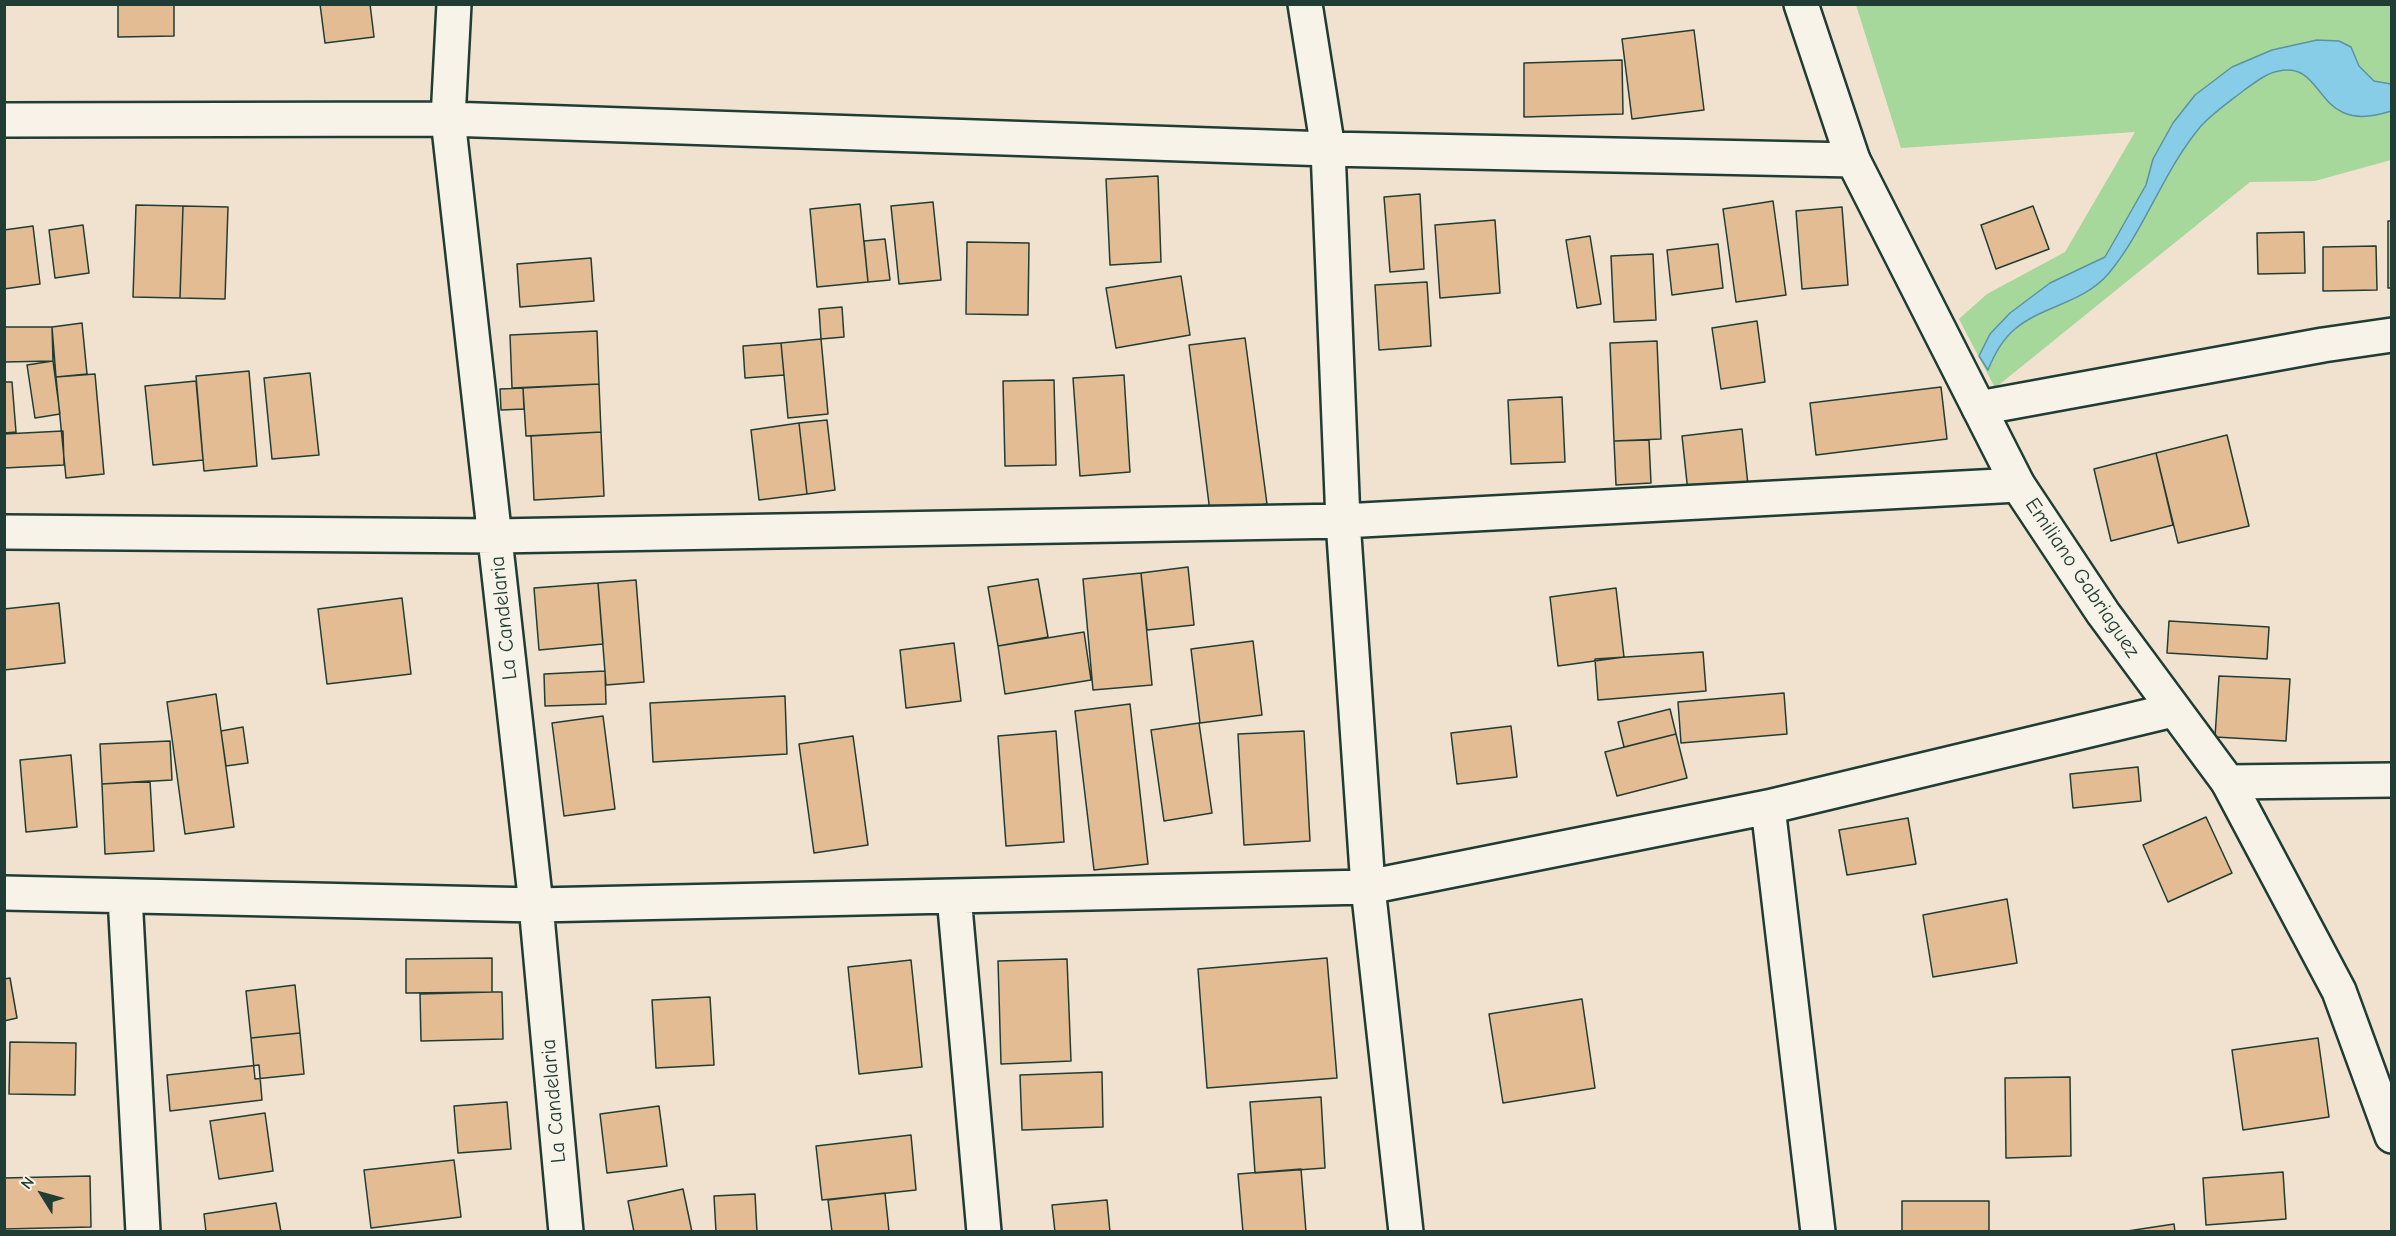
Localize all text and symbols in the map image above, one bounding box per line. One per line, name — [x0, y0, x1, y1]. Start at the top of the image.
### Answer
street label: Emiliano Gabriaguez — [2019, 493, 2145, 663]
street label: La Candelaria — [485, 555, 523, 681]
street label: La Candelaria — [536, 1038, 572, 1164]
north arrow — [12, 1164, 72, 1224]
text: N — [17, 1174, 38, 1193]

